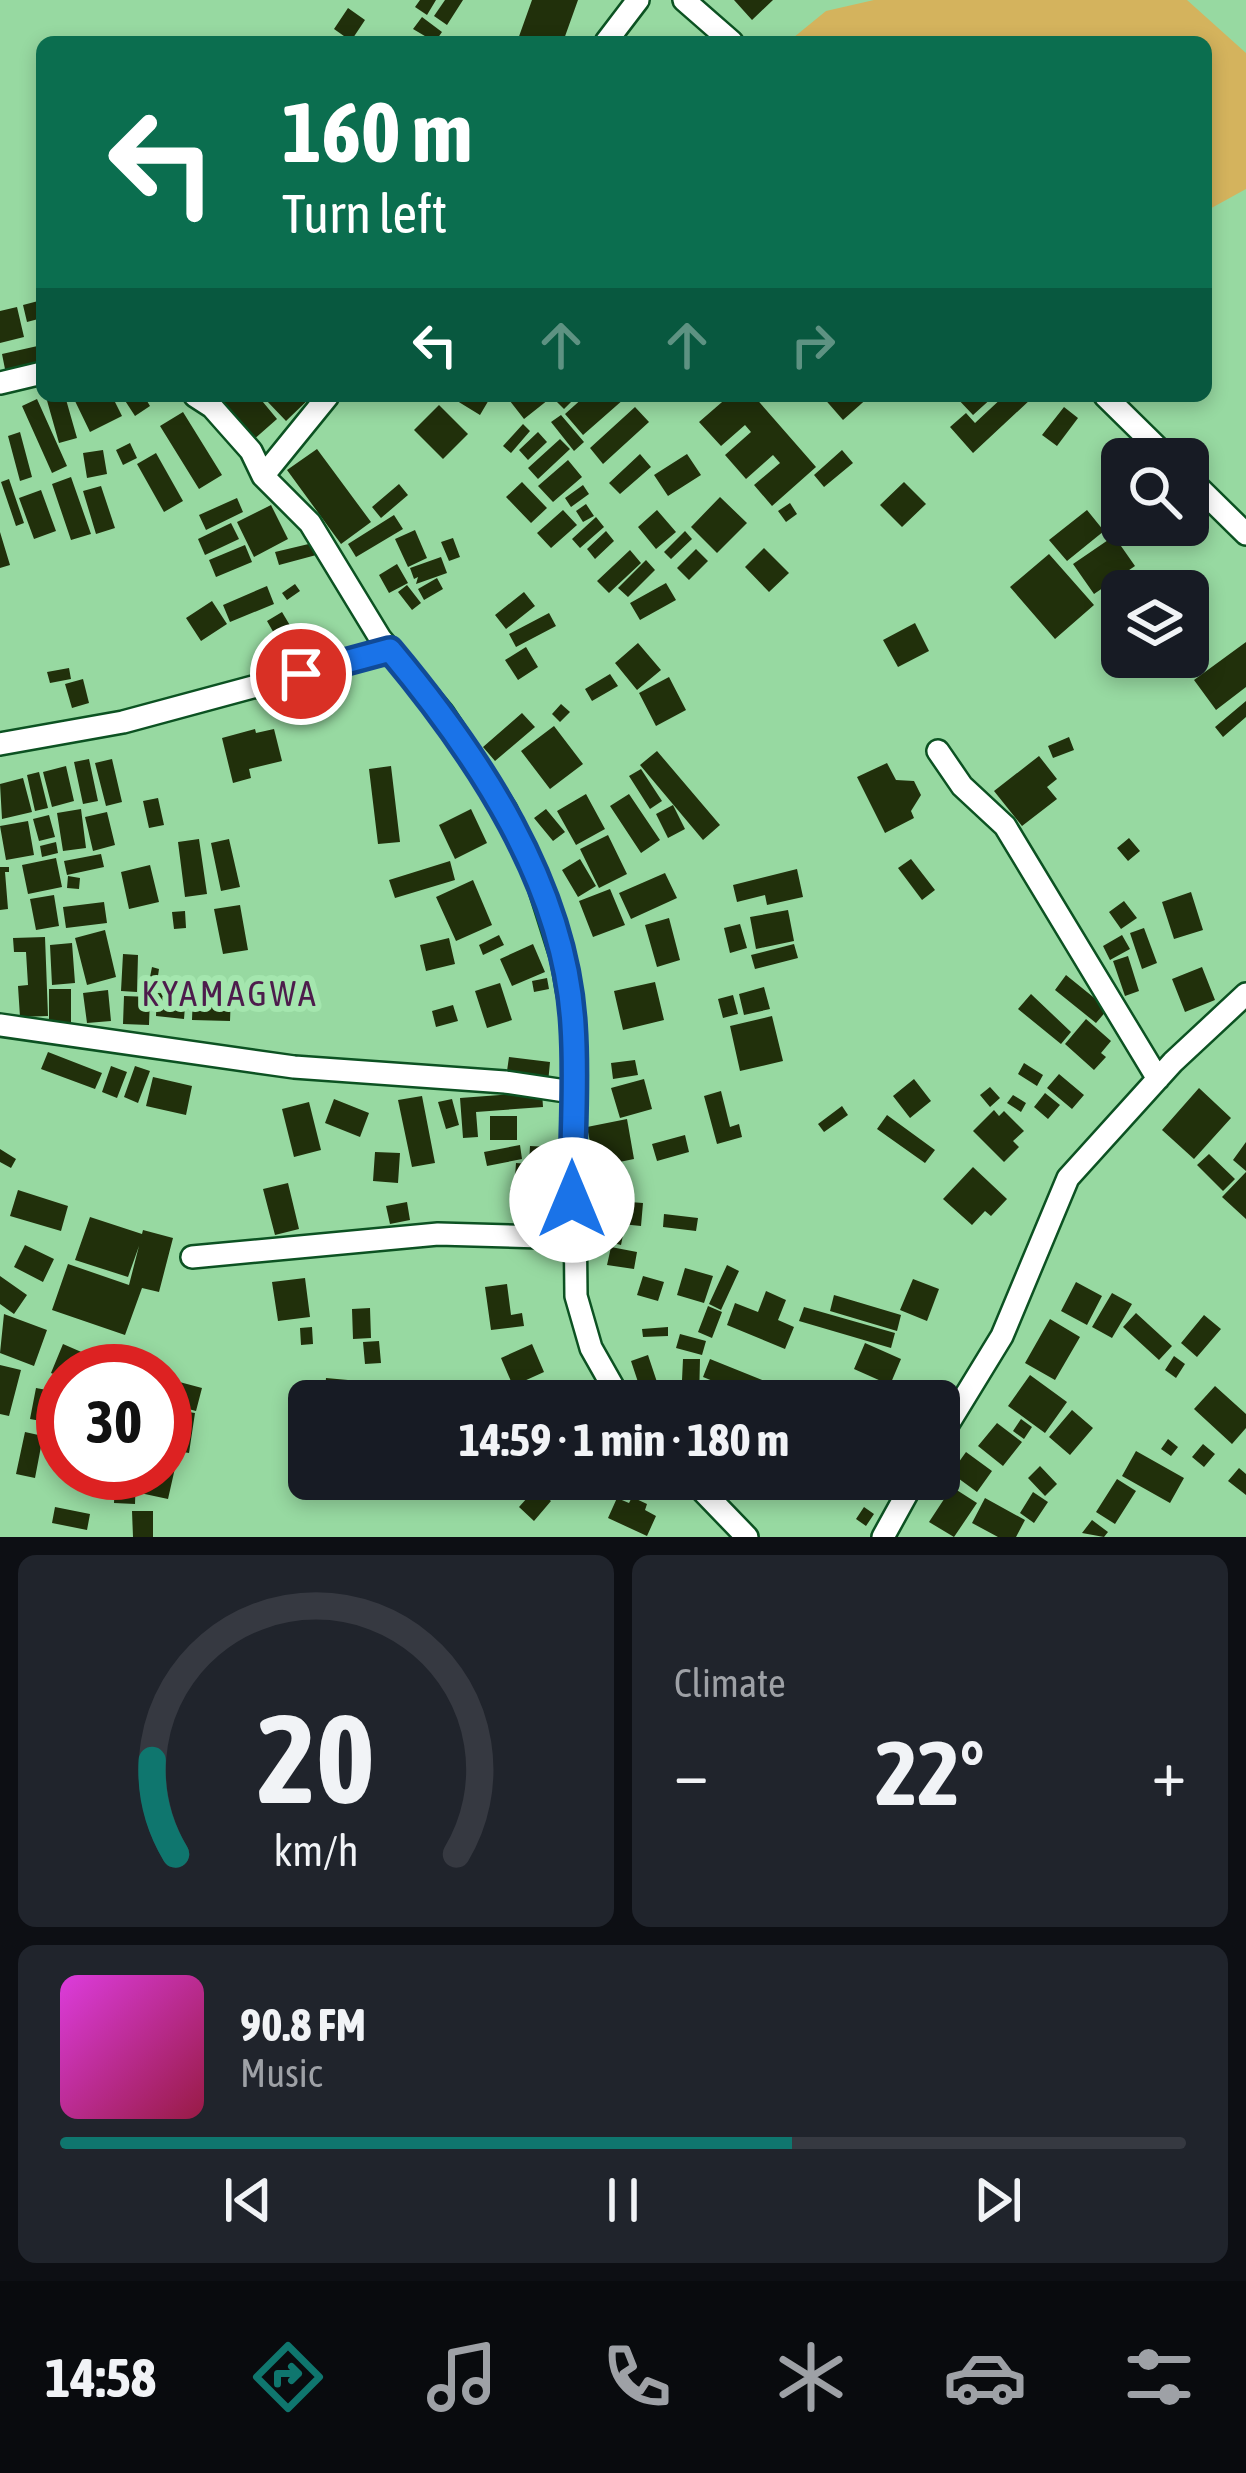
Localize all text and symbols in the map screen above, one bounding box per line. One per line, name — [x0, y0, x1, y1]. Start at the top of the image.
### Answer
icon: left — [84, 84, 240, 240]
text: 160 m — [282, 84, 472, 180]
text: Turn left — [282, 183, 447, 244]
icon: left — [402, 312, 468, 378]
icon: ahead — [528, 312, 594, 378]
icon: ahead — [654, 312, 720, 378]
icon: right — [780, 312, 846, 378]
map controls — [1101, 438, 1209, 678]
button: search — [1101, 438, 1209, 546]
button: layers — [1101, 570, 1209, 678]
pin — [250, 623, 352, 725]
icon: arrive — [268, 641, 334, 707]
district label: KYAMAGWA — [141, 972, 319, 1014]
position arrow — [509, 1137, 635, 1263]
speed limit sign: 30 — [36, 1344, 192, 1500]
text: 14:59 · 1 min · 180 m — [459, 1414, 789, 1466]
text: Climate — [674, 1661, 786, 1705]
text: 20 — [257, 1686, 375, 1829]
text: 22° — [875, 1721, 985, 1824]
text: − — [674, 1734, 708, 1810]
text: + — [1152, 1734, 1186, 1810]
text: km/h — [273, 1826, 359, 1875]
text: 90.8 FM — [240, 1999, 366, 2051]
text: Music — [240, 2051, 322, 2095]
icon: previous — [215, 2167, 281, 2233]
icon: pause — [590, 2167, 656, 2233]
icon: next — [965, 2167, 1031, 2233]
icon: directions — [246, 2335, 330, 2419]
icon: music — [420, 2335, 504, 2419]
icon: phone — [595, 2335, 679, 2419]
icon: climate — [769, 2335, 853, 2419]
icon: car — [943, 2335, 1027, 2419]
icon: filters — [1117, 2335, 1201, 2419]
text: 14:58 — [45, 2347, 156, 2408]

